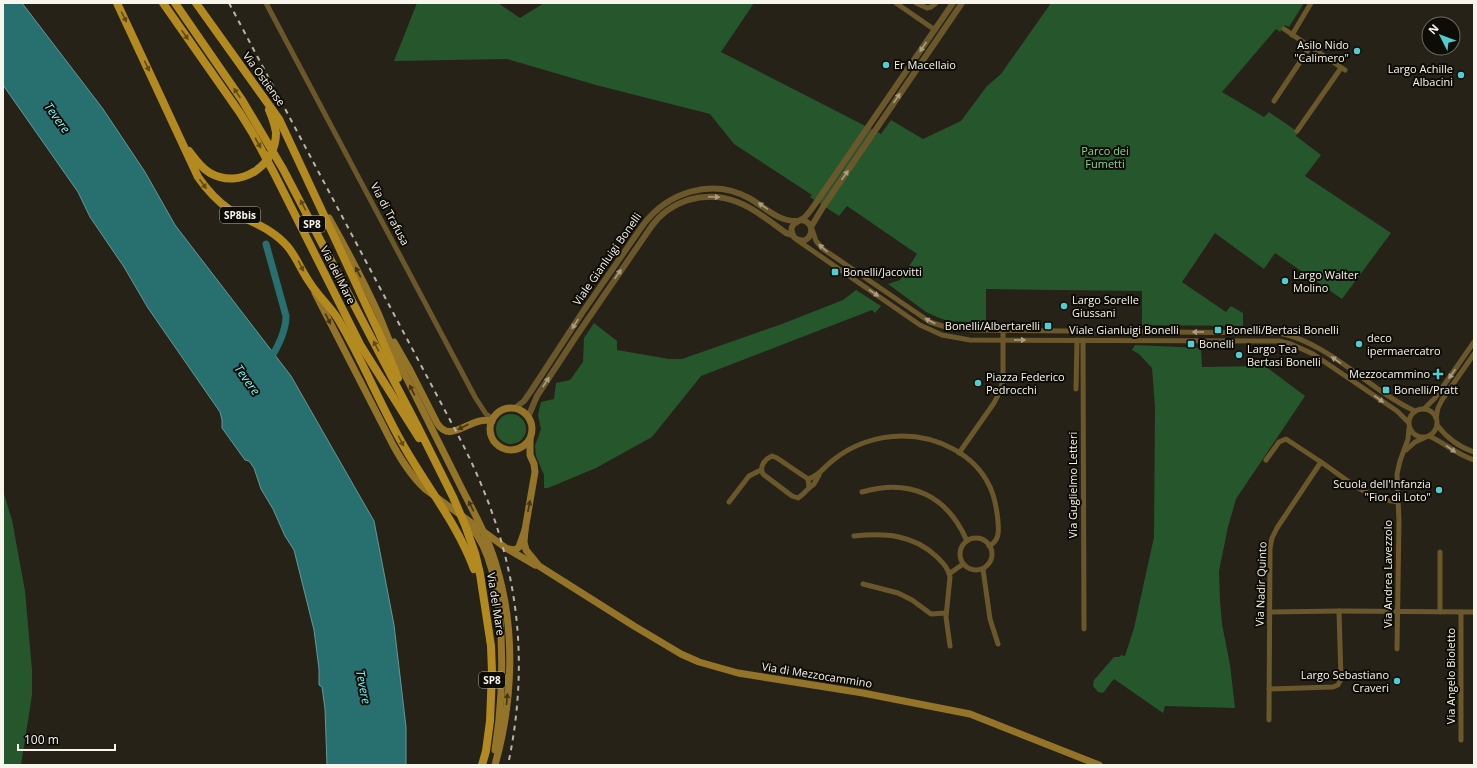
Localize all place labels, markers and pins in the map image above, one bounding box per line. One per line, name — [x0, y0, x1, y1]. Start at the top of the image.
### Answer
place label: Asilo Nido "Calimero" — [1294, 37, 1349, 65]
marker: Asilo Nido "Calimero" — [1352, 46, 1362, 56]
place label: Er Macellaio — [894, 57, 956, 72]
marker: Er Macellaio — [881, 60, 891, 70]
place label: Largo Achille Albacini — [1388, 61, 1453, 89]
marker: Largo Achille Albacini — [1456, 70, 1466, 80]
place label: Bonelli/Jacovitti — [843, 264, 922, 279]
marker: Bonelli/Jacovitti — [830, 267, 840, 277]
place label: Largo Walter Molino — [1293, 267, 1359, 295]
marker: Largo Walter Molino — [1280, 276, 1290, 286]
place label: Largo Sorelle Giussani — [1072, 292, 1139, 320]
marker: Largo Sorelle Giussani — [1059, 301, 1069, 311]
place label: Bonelli/Albertarelli — [945, 318, 1040, 333]
marker: Bonelli/Albertarelli — [1043, 321, 1053, 331]
place label: Bonelli/Bertasi Bonelli — [1226, 322, 1339, 337]
marker: Bonelli/Bertasi Bonelli — [1213, 325, 1223, 335]
place label: deco ipermaercatro — [1367, 330, 1441, 358]
place label: Bonelli — [1199, 336, 1234, 351]
marker: Bonelli — [1186, 339, 1196, 349]
marker: deco ipermaercatro — [1354, 339, 1364, 349]
place label: Largo Tea Bertasi Bonelli — [1247, 341, 1321, 369]
marker: Largo Tea Bertasi Bonelli — [1234, 350, 1244, 360]
place label: Mezzocammino — [1349, 366, 1430, 381]
place label: Piazza Federico Pedrocchi — [986, 369, 1065, 397]
marker: Mezzocammino — [1433, 369, 1443, 379]
marker: Piazza Federico Pedrocchi — [973, 378, 983, 388]
place label: Bonelli/Pratt — [1394, 382, 1458, 397]
marker: Bonelli/Pratt — [1381, 385, 1391, 395]
place label: Scuola dell'Infanzia "Fior di Loto" — [1333, 476, 1431, 504]
marker: Scuola dell'Infanzia "Fior di Loto" — [1434, 485, 1444, 495]
place label: Largo Sebastiano Craveri — [1301, 667, 1389, 695]
marker: Largo Sebastiano Craveri — [1392, 676, 1402, 686]

